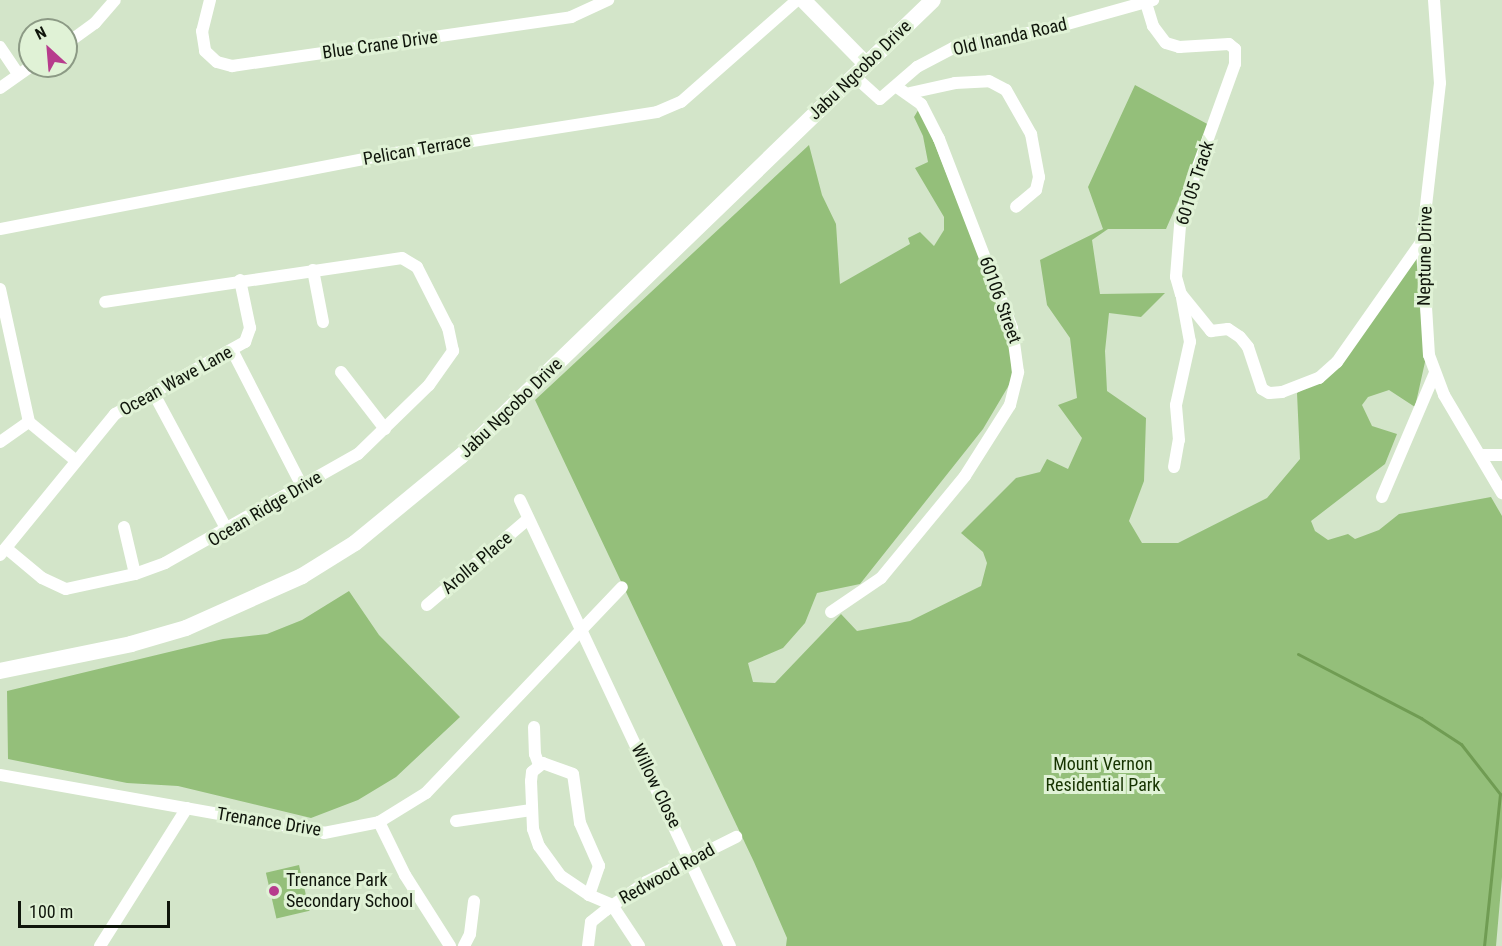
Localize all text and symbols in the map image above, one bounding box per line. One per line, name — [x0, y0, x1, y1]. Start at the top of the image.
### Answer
street label: Old Inanda Road — [951, 13, 1069, 61]
street label: Jabu Ngcobo Drive — [804, 16, 916, 124]
north arrow — [18, 18, 78, 78]
text: N — [32, 22, 49, 44]
street label: Blue Crane Drive — [321, 26, 439, 64]
street label: Pelican Terrace — [361, 130, 473, 170]
street label: 60105 Track — [1171, 138, 1219, 228]
street label: Neptune Drive — [1413, 206, 1437, 306]
street label: 60106 Street — [974, 254, 1026, 346]
street label: Ocean Wave Lane — [116, 341, 236, 421]
street label: Jabu Ngcobo Drive — [455, 354, 567, 462]
street label: Ocean Ridge Drive — [204, 467, 326, 551]
street label: Arolla Place — [437, 527, 517, 599]
street label: Willow Close — [626, 740, 686, 832]
park label: Mount Vernon Residential Park — [1046, 754, 1160, 796]
street label: Trenance Drive — [215, 803, 323, 841]
street label: Redwood Road — [615, 839, 719, 909]
place label: Trenance Park Secondary School — [286, 870, 413, 912]
marker: Trenance Park Secondary School — [267, 884, 281, 898]
scale bar — [21, 889, 172, 927]
text: 100 m — [29, 901, 73, 922]

